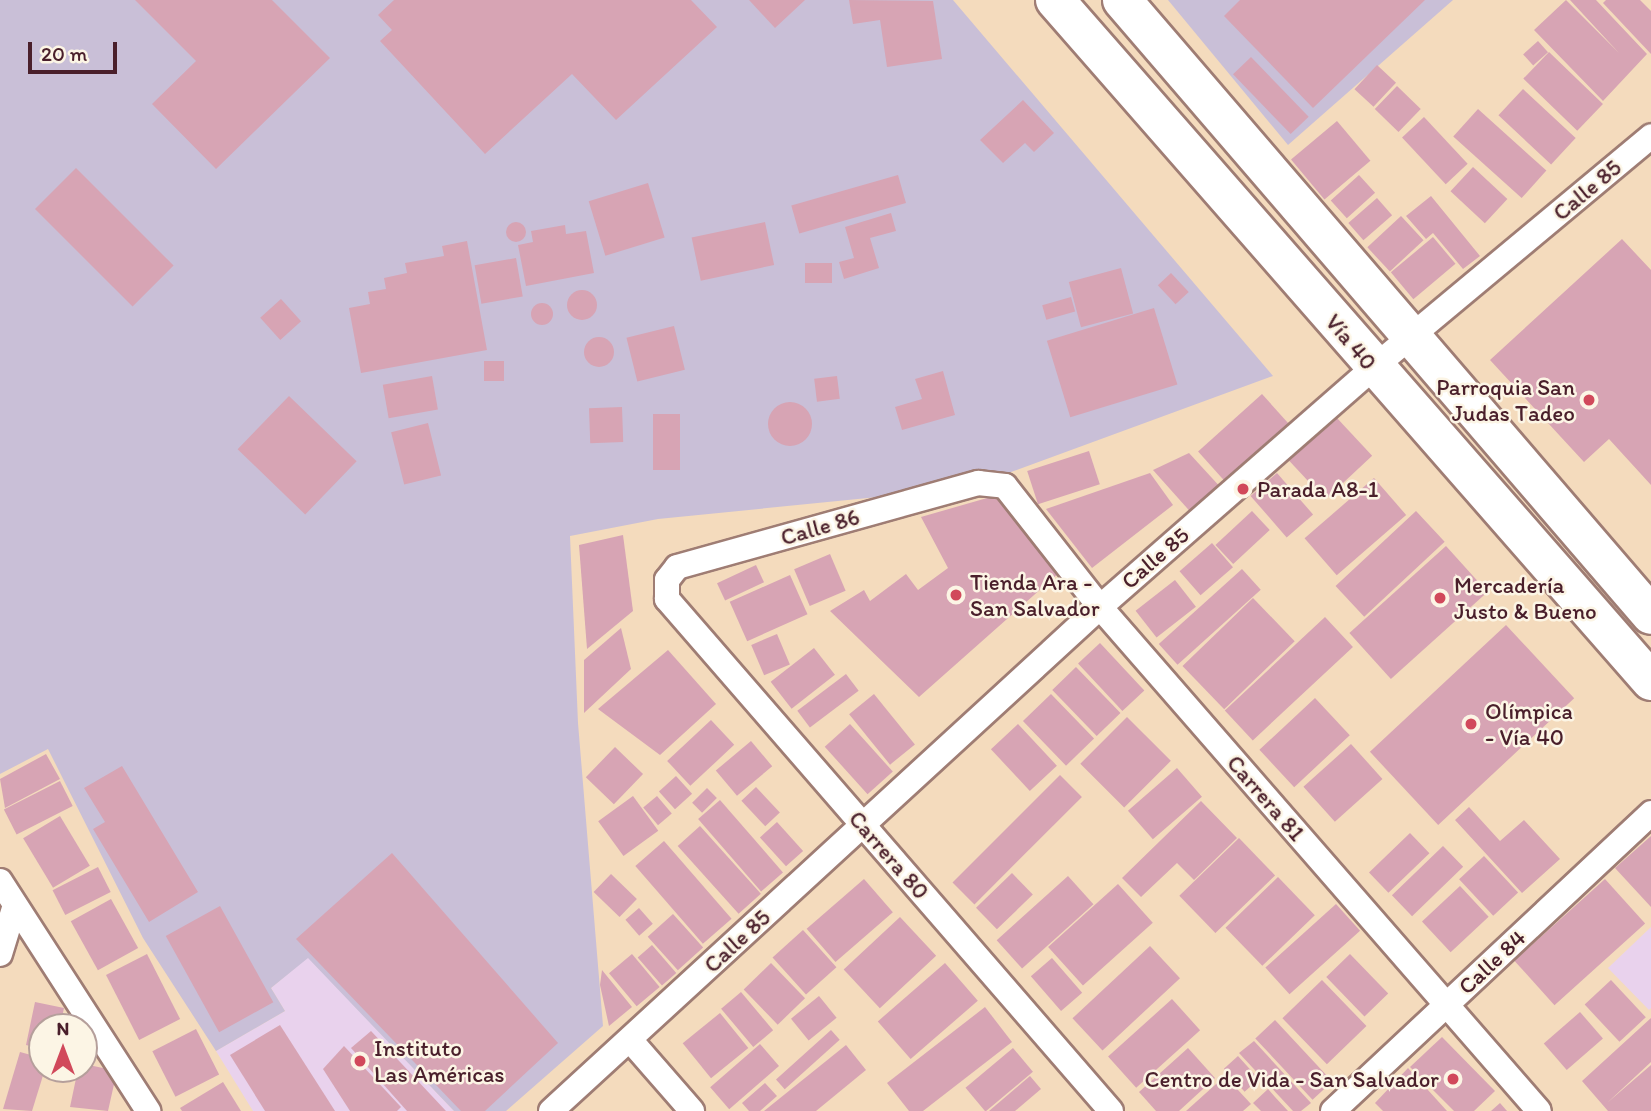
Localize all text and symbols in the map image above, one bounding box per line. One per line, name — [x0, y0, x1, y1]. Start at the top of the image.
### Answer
scale bar — [32, 28, 121, 72]
text: 20 m — [41, 41, 87, 66]
street label: Calle 85 — [1547, 154, 1627, 226]
street label: Vía 40 — [1320, 308, 1382, 376]
place label: Parroquia San Judas Tadeo — [1436, 373, 1575, 427]
marker: Parroquia San Judas Tadeo — [1581, 392, 1597, 408]
place label: Parada A8-1 — [1257, 475, 1378, 503]
marker: Parada A8-1 — [1235, 481, 1251, 497]
street label: Calle 86 — [777, 503, 863, 551]
street label: Calle 85 — [1116, 521, 1194, 595]
place label: Tienda Ara - San Salvador — [970, 568, 1100, 622]
place label: Mercadería Justo & Bueno — [1454, 571, 1597, 625]
marker: Tienda Ara - San Salvador — [948, 587, 964, 603]
marker: Mercadería Justo & Bueno — [1432, 590, 1448, 606]
place label: Olímpica - Vía 40 — [1485, 697, 1573, 751]
marker: Olímpica - Vía 40 — [1463, 716, 1479, 732]
street label: Carrera 81 — [1221, 749, 1311, 847]
street label: Carrera 80 — [843, 805, 935, 905]
street label: Calle 85 — [698, 903, 776, 979]
street label: Calle 84 — [1452, 924, 1532, 1000]
north arrow — [28, 1013, 98, 1083]
text: N — [57, 1017, 69, 1040]
place label: Instituto Las Américas — [374, 1034, 505, 1088]
marker: Instituto Las Américas — [352, 1053, 368, 1069]
place label: Centro de Vida - San Salvador — [1144, 1065, 1439, 1093]
marker: Centro de Vida - San Salvador — [1445, 1071, 1461, 1087]

